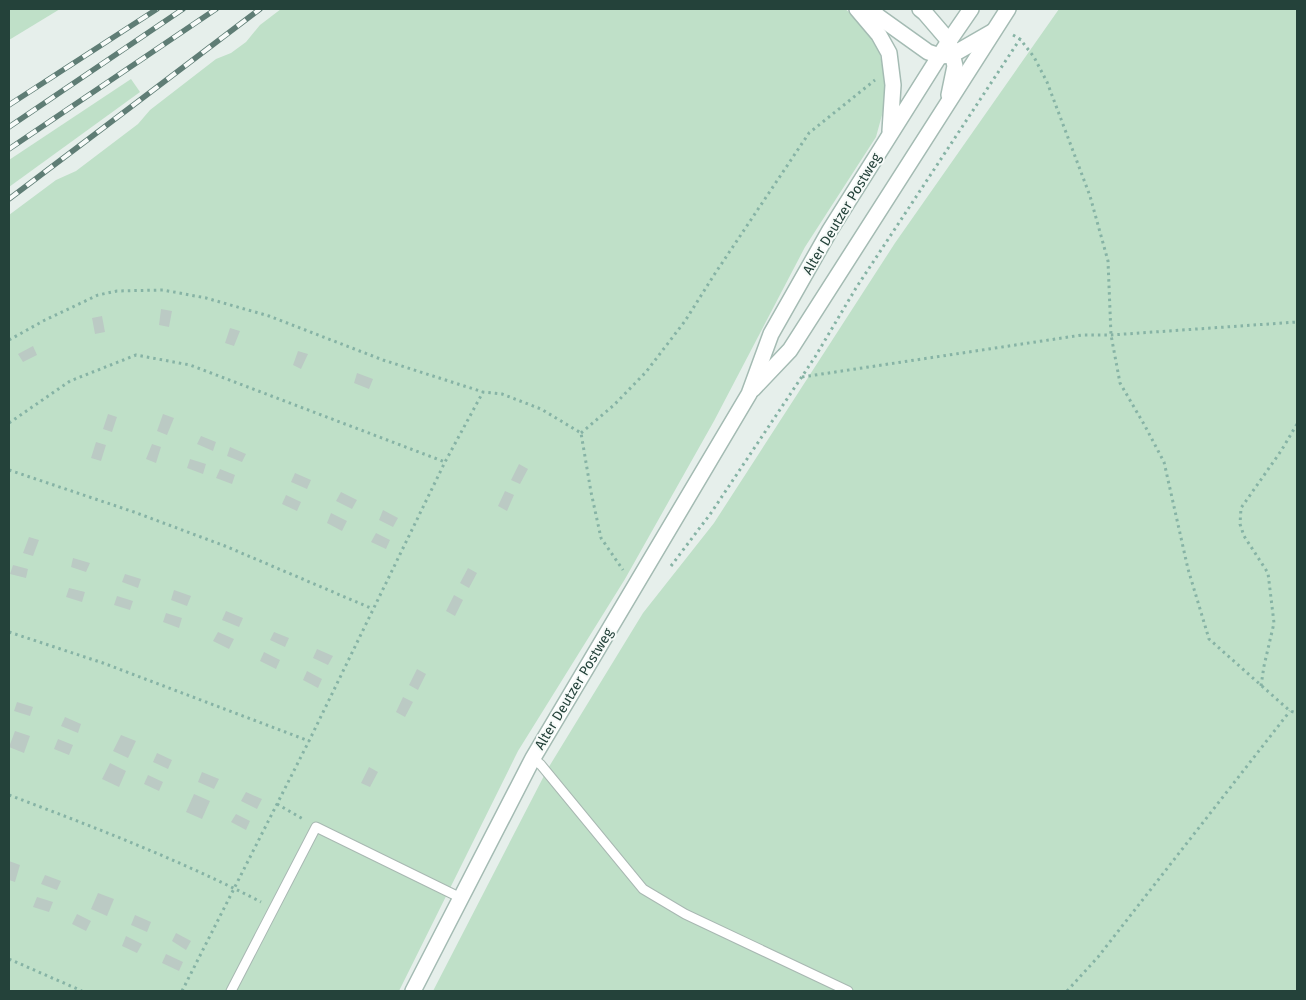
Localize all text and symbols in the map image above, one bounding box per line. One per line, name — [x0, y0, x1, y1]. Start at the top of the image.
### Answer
street label: Alter Deutzer Postweg — [799, 150, 885, 278]
street label: Alter Deutzer Postweg — [531, 625, 617, 753]

